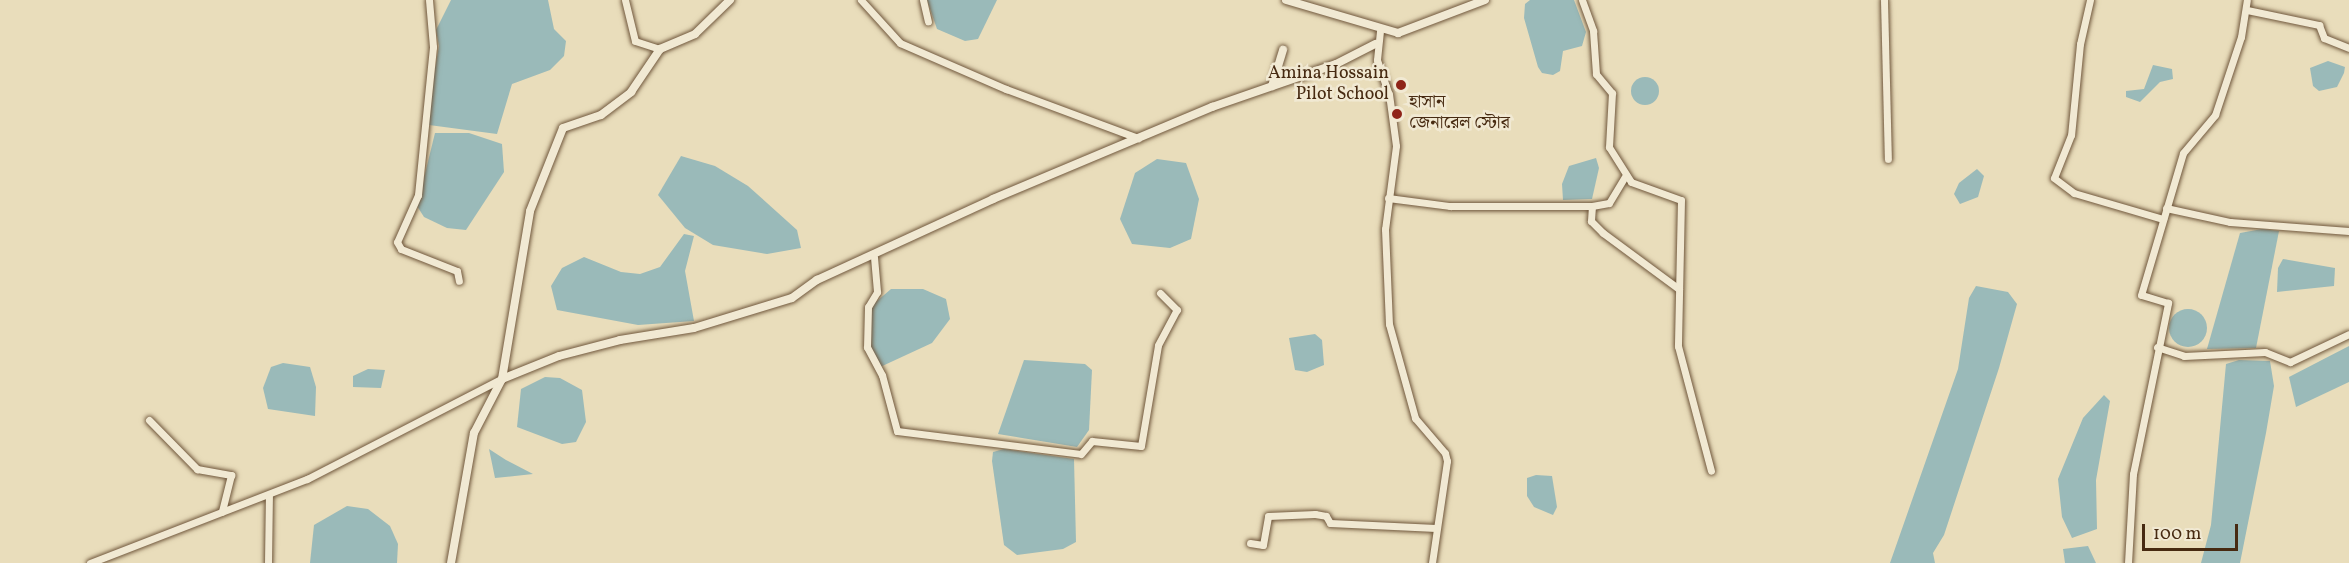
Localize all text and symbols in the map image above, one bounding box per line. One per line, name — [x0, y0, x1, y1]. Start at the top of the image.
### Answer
place label: Amina Hossain Pilot School — [1268, 64, 1389, 106]
marker: Amina Hossain Pilot School — [1394, 78, 1408, 92]
place label: হাসান জেনারেল স্টোর — [1409, 93, 1510, 136]
marker: হাসান জেনারেল স্টোর — [1390, 107, 1404, 121]
scale bar — [2145, 512, 2241, 550]
text: 100 m — [2153, 522, 2202, 547]

